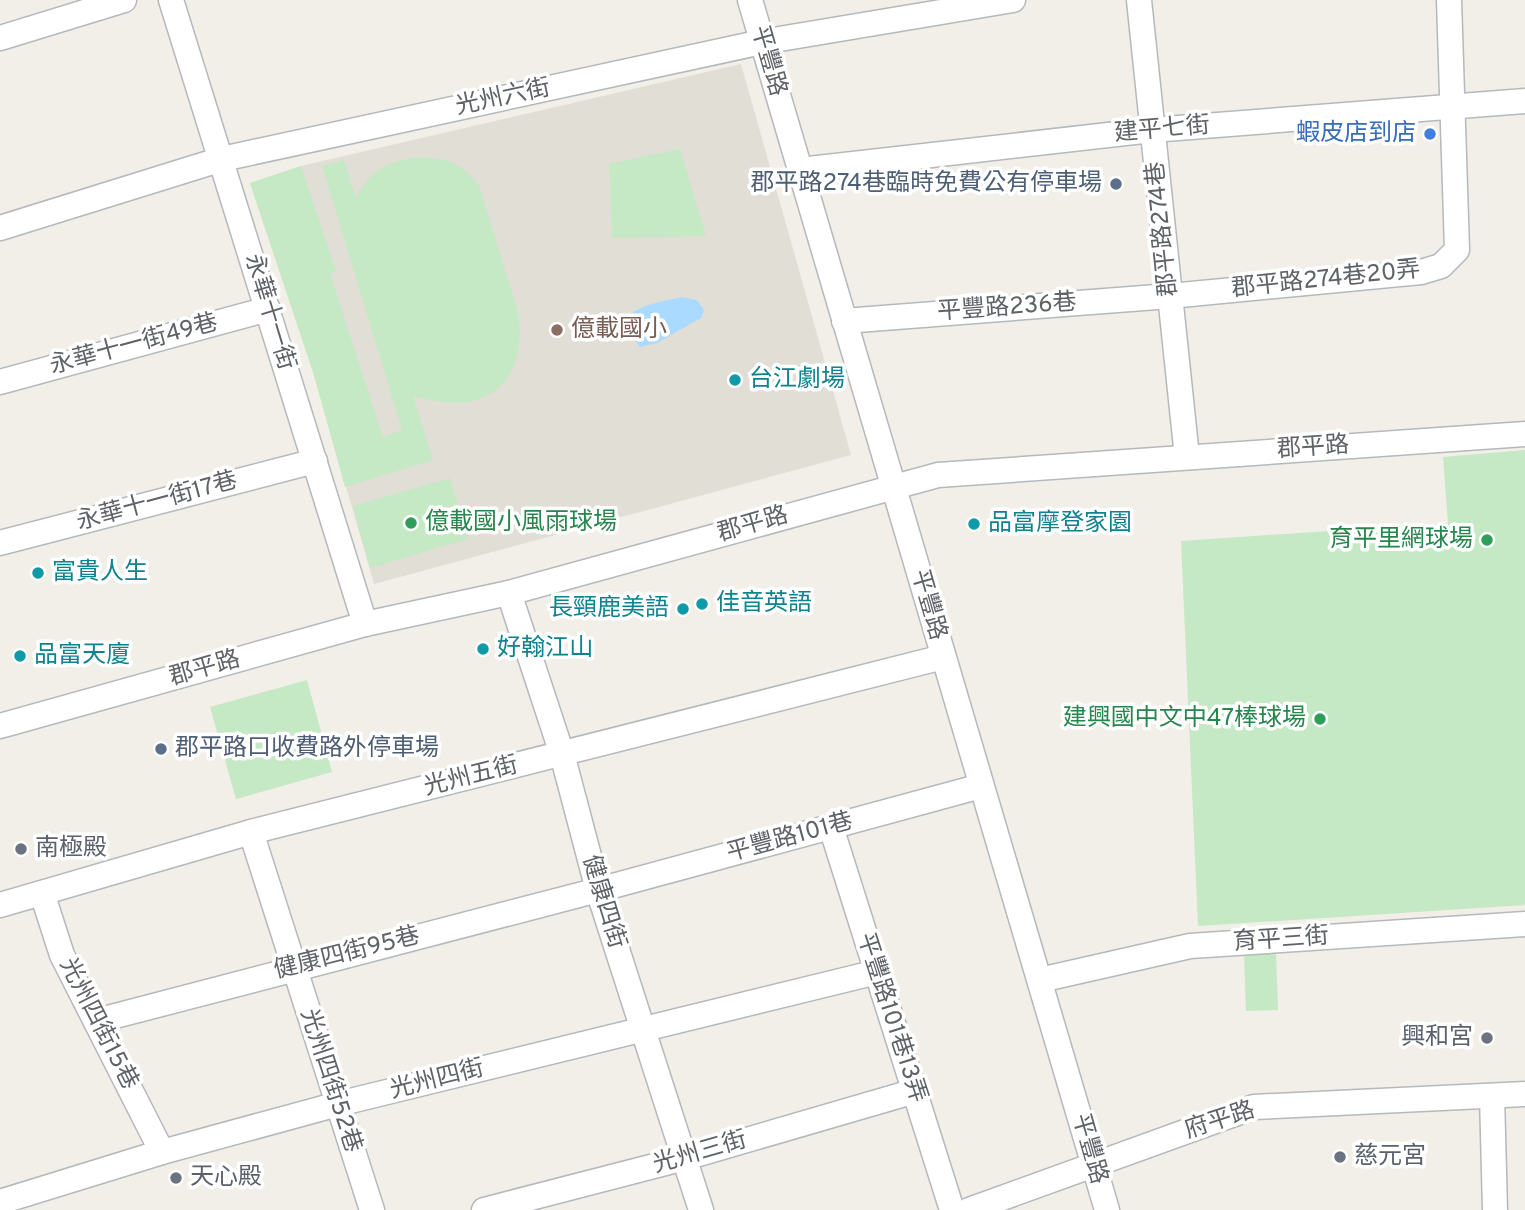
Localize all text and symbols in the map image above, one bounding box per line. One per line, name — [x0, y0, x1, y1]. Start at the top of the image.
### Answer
street label: 平豐路 — [744, 22, 792, 100]
street label: 光州六街 — [453, 73, 553, 123]
street label: 建平七街 — [1113, 111, 1211, 149]
place label: 蝦皮店到店 — [1296, 119, 1416, 149]
marker: 蝦皮店到店 — [1422, 126, 1438, 142]
street label: 郡平路274巷 — [1141, 160, 1185, 298]
place label: 郡平路274巷臨時免費公有停車場 — [751, 169, 1102, 199]
marker: 郡平路274巷臨時免費公有停車場 — [1108, 176, 1124, 192]
street label: 永華十一街 — [237, 250, 301, 374]
street label: 郡平路274巷20弄 — [1230, 255, 1422, 305]
street label: 平豐路236巷 — [936, 288, 1078, 328]
street label: 永華十一街49巷 — [47, 308, 221, 382]
place label: 億載國小 — [571, 315, 667, 345]
marker: 億載國小 — [549, 322, 565, 338]
place label: 台江劇場 — [749, 365, 845, 395]
marker: 台江劇場 — [727, 372, 743, 388]
street label: 郡平路 — [1276, 431, 1350, 465]
street label: 永華十一街17巷 — [73, 466, 241, 538]
street label: 郡平路 — [714, 501, 792, 549]
place label: 億載國小風雨球場 — [425, 508, 617, 538]
place label: 品富摩登家園 — [988, 509, 1132, 539]
marker: 億載國小風雨球場 — [403, 515, 419, 531]
marker: 品富摩登家園 — [966, 516, 982, 532]
place label: 育平里網球場 — [1329, 525, 1473, 555]
marker: 育平里網球場 — [1479, 532, 1495, 548]
place label: 富貴人生 — [52, 558, 148, 588]
marker: 富貴人生 — [30, 565, 46, 581]
street label: 平豐路 — [904, 566, 952, 644]
place label: 佳音英語 — [716, 589, 812, 619]
place label: 長頸鹿美語 — [549, 594, 669, 624]
marker: 佳音英語 — [694, 596, 710, 612]
marker: 長頸鹿美語 — [675, 601, 691, 617]
place label: 好翰江山 — [497, 634, 593, 664]
place label: 品富天廈 — [34, 641, 130, 671]
marker: 好翰江山 — [475, 641, 491, 657]
street label: 郡平路 — [166, 645, 244, 693]
marker: 品富天廈 — [12, 648, 28, 664]
place label: 建興國中文中47棒球場 — [1063, 704, 1306, 734]
marker: 建興國中文中47棒球場 — [1312, 711, 1328, 727]
place label: 郡平路口收費路外停車場 — [175, 734, 439, 764]
marker: 郡平路口收費路外停車場 — [153, 741, 169, 757]
street label: 光州五街 — [421, 751, 521, 803]
street label: 平豐路101巷 — [724, 807, 856, 869]
place label: 南極殿 — [35, 834, 107, 864]
marker: 南極殿 — [13, 841, 29, 857]
street label: 健康四街 — [575, 852, 631, 952]
street label: 健康四街95巷 — [271, 921, 423, 987]
street label: 育平三街 — [1232, 922, 1330, 958]
street label: 平豐路101巷13弄 — [849, 929, 933, 1107]
street label: 光州四街15巷 — [52, 953, 144, 1095]
street label: 光州四街52巷 — [293, 1005, 367, 1157]
place label: 興和宮 — [1401, 1023, 1473, 1053]
marker: 興和宮 — [1479, 1030, 1495, 1046]
street label: 光州四街 — [387, 1054, 487, 1106]
street label: 府平路 — [1181, 1096, 1259, 1146]
street label: 平豐路 — [1065, 1110, 1113, 1188]
street label: 光州三街 — [650, 1125, 750, 1181]
place label: 慈元宮 — [1354, 1142, 1426, 1172]
marker: 慈元宮 — [1332, 1149, 1348, 1165]
place label: 天心殿 — [190, 1163, 262, 1193]
marker: 天心殿 — [168, 1170, 184, 1186]

